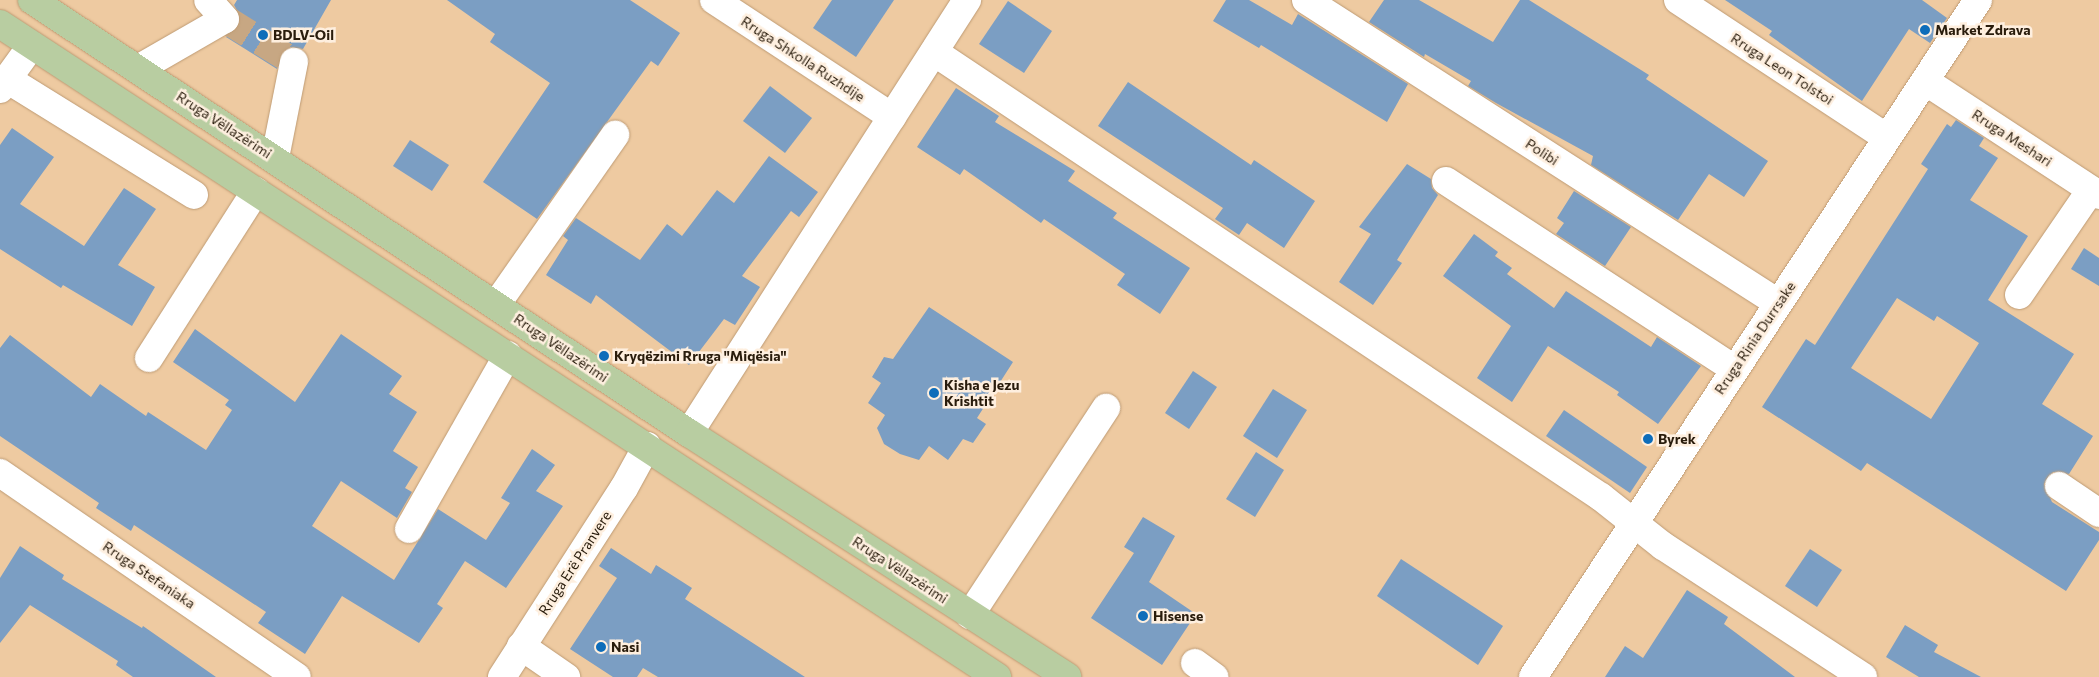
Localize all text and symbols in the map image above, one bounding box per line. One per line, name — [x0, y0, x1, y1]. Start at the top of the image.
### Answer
street label: Rruga Shkolla Ruzhdije — [738, 13, 868, 105]
place label: Market Zdrava — [1935, 22, 2031, 38]
marker: Market Zdrava — [1919, 24, 1931, 36]
place label: BDLV-Oil — [273, 27, 334, 43]
marker: BDLV-Oil — [257, 29, 269, 41]
street label: Rruga Leon Tolstoi — [1728, 30, 1836, 108]
street label: Rruga Vëllazërimi — [173, 88, 275, 162]
street label: Rruga Meshari — [1969, 106, 2055, 170]
street label: Polibi — [1522, 135, 1562, 169]
street label: Rruga Rinia Durrsake — [1711, 278, 1799, 398]
street label: Rruga Vëllazërimi — [511, 310, 611, 386]
place label: Kryqëzimi Rruga "Miqësia" — [614, 348, 787, 364]
marker: Kryqëzimi Rruga "Miqësia" — [598, 350, 610, 362]
place label: Kisha e Jezu Krishtit — [944, 377, 1019, 410]
marker: Kisha e Jezu Krishtit — [928, 387, 940, 399]
place label: Byrek — [1658, 431, 1696, 447]
marker: Byrek — [1642, 433, 1654, 445]
street label: Rruga Erë Pranvere — [535, 508, 615, 618]
street label: Rruga Vëllazërimi — [849, 533, 951, 607]
street label: Rruga Stefaniaka — [100, 538, 198, 612]
place label: Hisense — [1153, 608, 1203, 624]
marker: Hisense — [1137, 610, 1149, 622]
place label: Nasi — [611, 639, 639, 655]
marker: Nasi — [595, 641, 607, 653]

